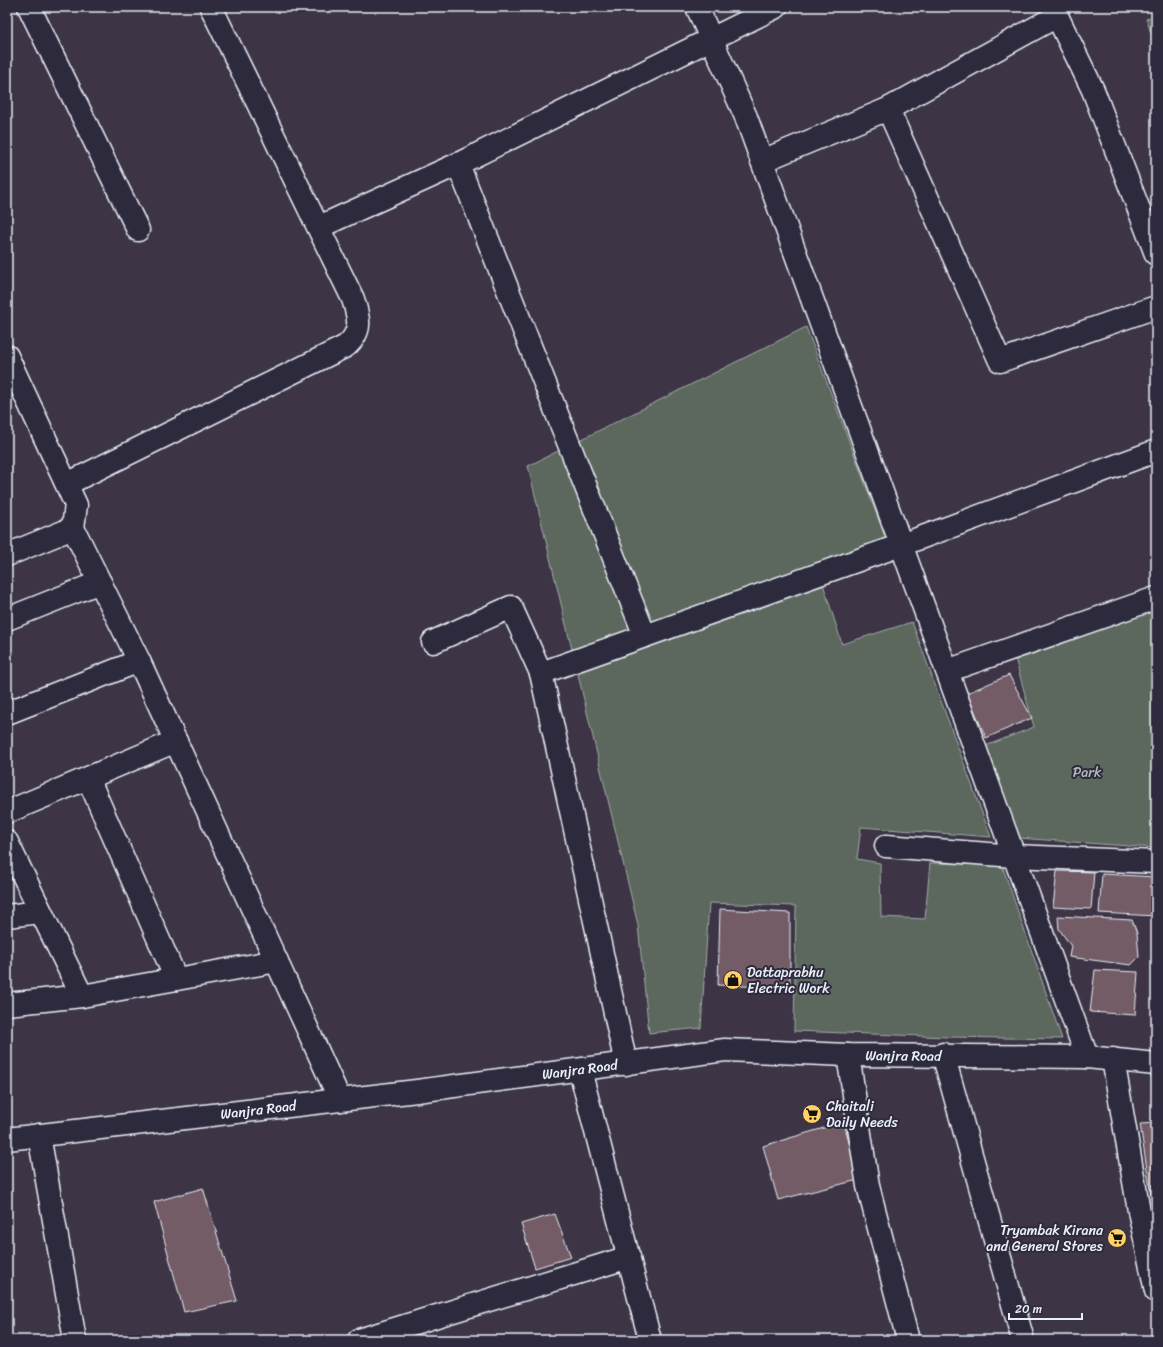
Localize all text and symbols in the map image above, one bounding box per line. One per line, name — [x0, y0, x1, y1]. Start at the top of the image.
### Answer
park label: Park — [1073, 760, 1102, 785]
place label: Dattaprabhu Electric Work — [747, 960, 830, 1001]
shop icon: Dattaprabhu Electric Work — [722, 969, 744, 991]
street label: Wanjra Road — [865, 1043, 943, 1069]
street label: Wanjra Road — [540, 1052, 621, 1087]
street label: Wanjra Road — [219, 1093, 299, 1127]
place label: Chaitali Daily Needs — [826, 1094, 898, 1135]
supermarket icon: Chaitali Daily Needs — [801, 1103, 823, 1125]
place label: Tryambak Kirana and General Stores — [986, 1218, 1104, 1259]
supermarket icon: Tryambak Kirana and General Stores — [1106, 1227, 1128, 1249]
scale bar — [1009, 1295, 1082, 1321]
text: 20 m — [1015, 1298, 1042, 1320]

